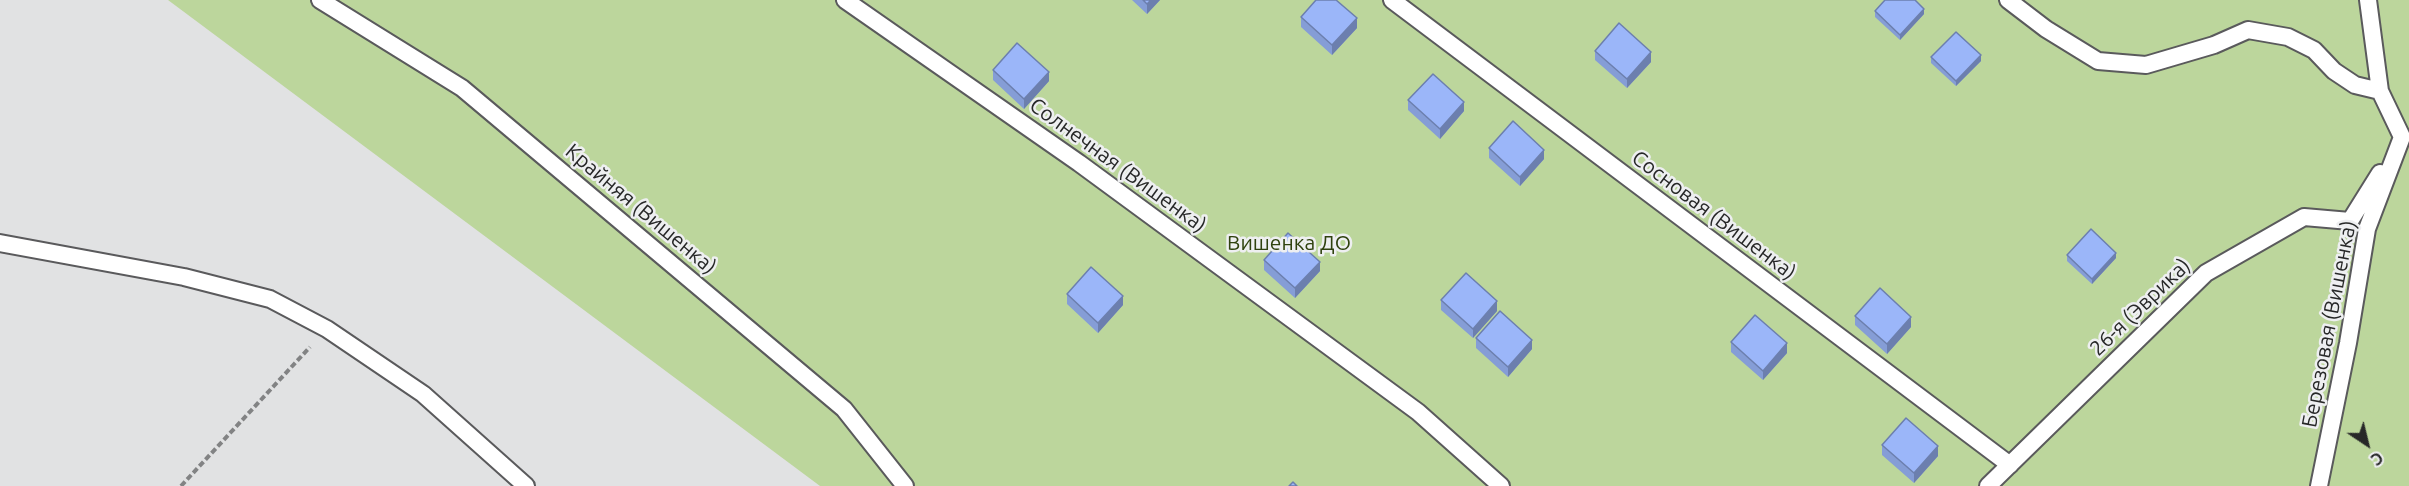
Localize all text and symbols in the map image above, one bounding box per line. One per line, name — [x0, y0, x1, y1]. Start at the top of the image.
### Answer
street label: Солнечная (Вишенка) — [1025, 92, 1211, 238]
street label: Крайняя (Вишенка) — [560, 139, 722, 279]
street label: Сосновая (Вишенка) — [1627, 145, 1801, 285]
street label: Березовая (Вишенка) — [2297, 218, 2361, 430]
park label: Вишенка ДО — [1227, 230, 1351, 256]
street label: 26-я (Эврика) — [2085, 253, 2195, 361]
north arrow — [2337, 414, 2397, 474]
text: С — [2368, 448, 2387, 469]

